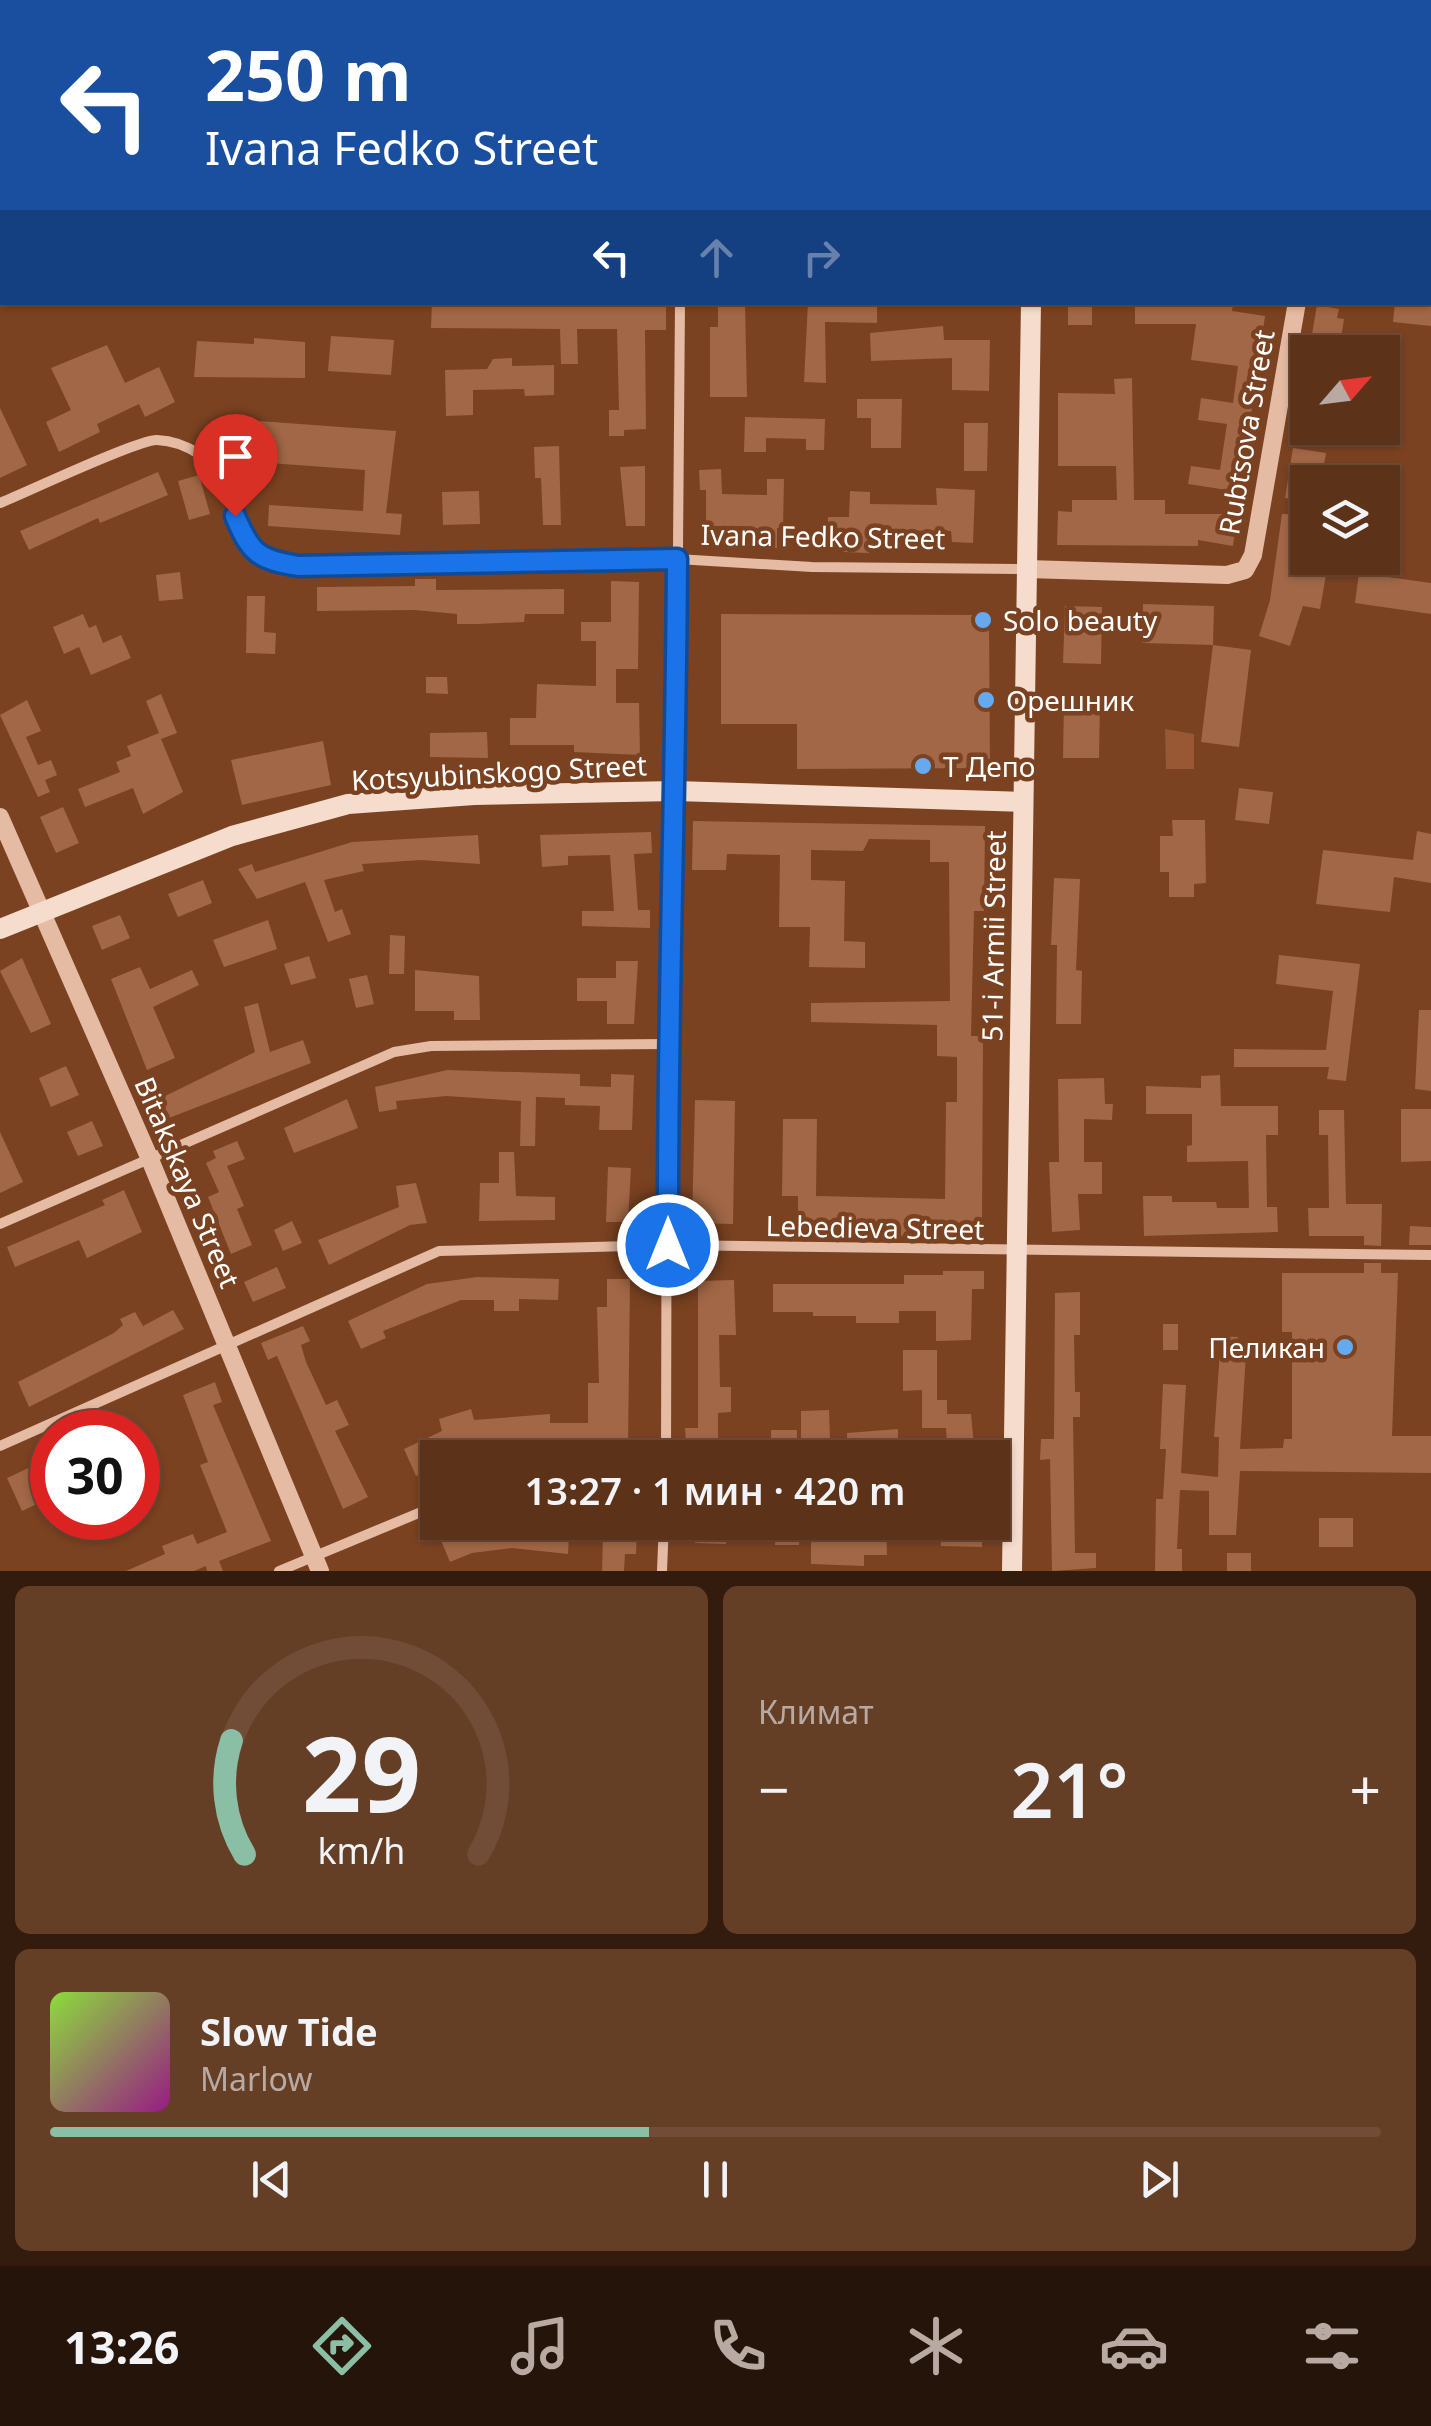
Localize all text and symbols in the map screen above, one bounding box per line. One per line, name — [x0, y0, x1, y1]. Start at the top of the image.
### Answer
text: 250 m — [205, 26, 412, 122]
icon: left — [40, 40, 170, 170]
text: Ivana Fedko Street — [205, 117, 598, 178]
icon: left — [584, 230, 639, 285]
icon: ahead — [689, 230, 744, 285]
icon: right — [794, 230, 849, 285]
street label: Rubtsova Street — [1209, 327, 1283, 537]
north arrow — [1290, 335, 1400, 445]
map controls — [1290, 335, 1400, 575]
pin — [193, 414, 278, 517]
icon: arrive — [208, 429, 263, 484]
button: layers — [1290, 465, 1400, 575]
street label: Ivana Fedko Street — [700, 515, 946, 557]
place label: Solo beauty — [1003, 601, 1158, 639]
marker: Solo beauty — [972, 609, 994, 631]
place label: Орешник — [1006, 681, 1134, 719]
marker: Орешник — [975, 689, 997, 711]
street label: Kotsyubinskogo Street — [350, 745, 648, 799]
place label: Т Депо — [943, 747, 1035, 785]
marker: Т Депо — [912, 755, 934, 777]
street label: 51-i Armii Street — [972, 830, 1014, 1042]
street label: Bitakskaya Street — [126, 1071, 250, 1293]
position arrow — [616, 1193, 720, 1297]
street label: Lebedieva Street — [765, 1206, 985, 1248]
place label: Пеликан — [1208, 1328, 1325, 1366]
marker: Пеликан — [1334, 1336, 1356, 1358]
speed limit sign: 30 — [30, 1410, 160, 1540]
text: 13:27 · 1 мин · 420 m — [524, 1464, 906, 1516]
text: Климат — [758, 1690, 874, 1733]
text: 29 — [302, 1701, 421, 1842]
text: 21° — [1011, 1738, 1128, 1840]
text: − — [758, 1751, 789, 1826]
text: + — [1350, 1751, 1381, 1826]
text: km/h — [318, 1826, 405, 1874]
text: Slow Tide — [200, 2005, 378, 2057]
text: Marlow — [200, 2057, 312, 2100]
icon: previous — [244, 2152, 299, 2207]
icon: pause — [688, 2152, 743, 2207]
icon: next — [1132, 2152, 1187, 2207]
icon: directions — [307, 2311, 377, 2381]
icon: music — [505, 2311, 575, 2381]
icon: phone — [703, 2311, 773, 2381]
icon: climate — [901, 2311, 971, 2381]
icon: car — [1099, 2311, 1169, 2381]
icon: filters — [1297, 2311, 1367, 2381]
text: 13:26 — [64, 2316, 180, 2377]

